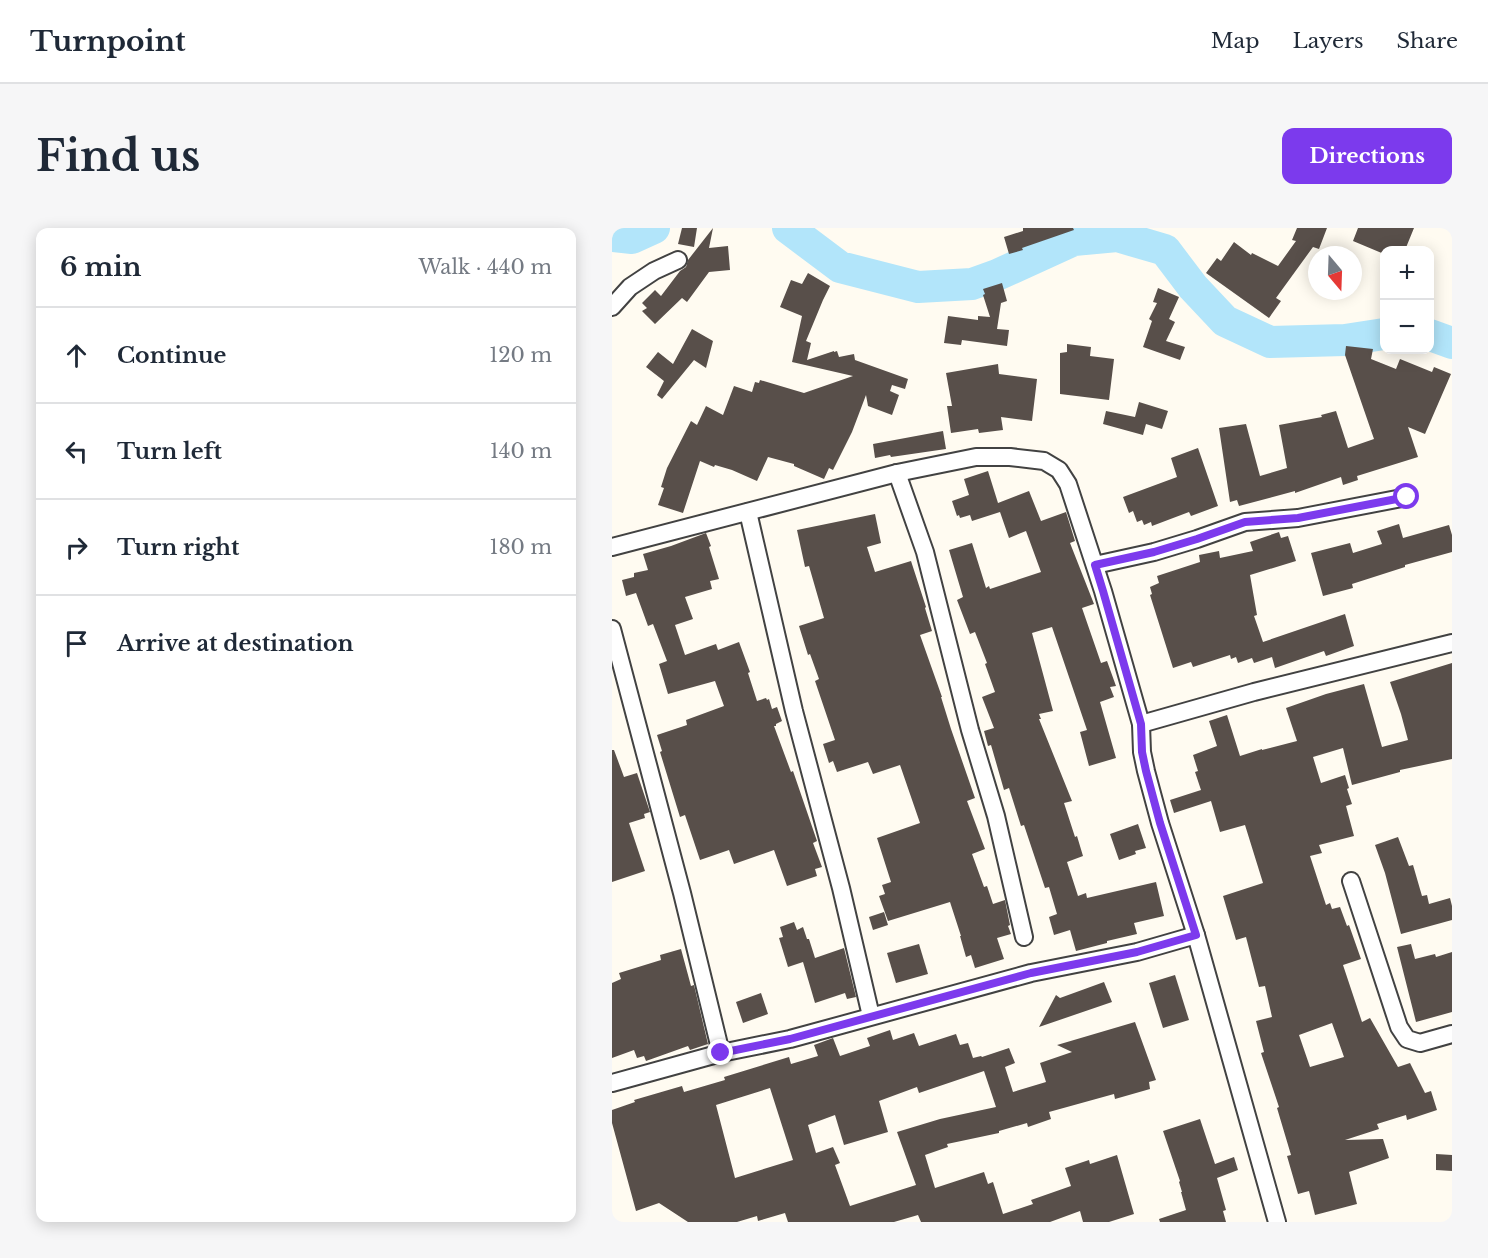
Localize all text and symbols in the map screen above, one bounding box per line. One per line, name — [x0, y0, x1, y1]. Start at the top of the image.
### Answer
text: Turnpoint — [30, 24, 186, 59]
text: Map — [1211, 28, 1260, 54]
text: Layers — [1293, 28, 1364, 54]
text: Share — [1397, 28, 1458, 54]
button: Directions — [1282, 128, 1452, 184]
text: Find us — [36, 130, 200, 182]
north arrow — [1308, 246, 1362, 300]
map controls — [1380, 246, 1434, 354]
button: + — [1380, 246, 1434, 300]
text: 6 min — [60, 251, 141, 283]
text: Walk · 440 m — [419, 255, 552, 279]
button: − — [1380, 300, 1434, 354]
icon: ahead — [60, 339, 93, 372]
text: Continue — [117, 342, 226, 369]
text: 120 m — [489, 343, 552, 367]
icon: left — [60, 435, 93, 468]
text: Turn left — [117, 438, 222, 465]
text: 140 m — [490, 439, 552, 463]
route start — [1393, 483, 1419, 509]
icon: right — [60, 531, 93, 564]
text: Turn right — [117, 534, 239, 561]
text: 180 m — [489, 535, 552, 559]
icon: arrive — [60, 627, 93, 660]
text: Arrive at destination — [117, 630, 354, 657]
route end — [707, 1039, 733, 1065]

